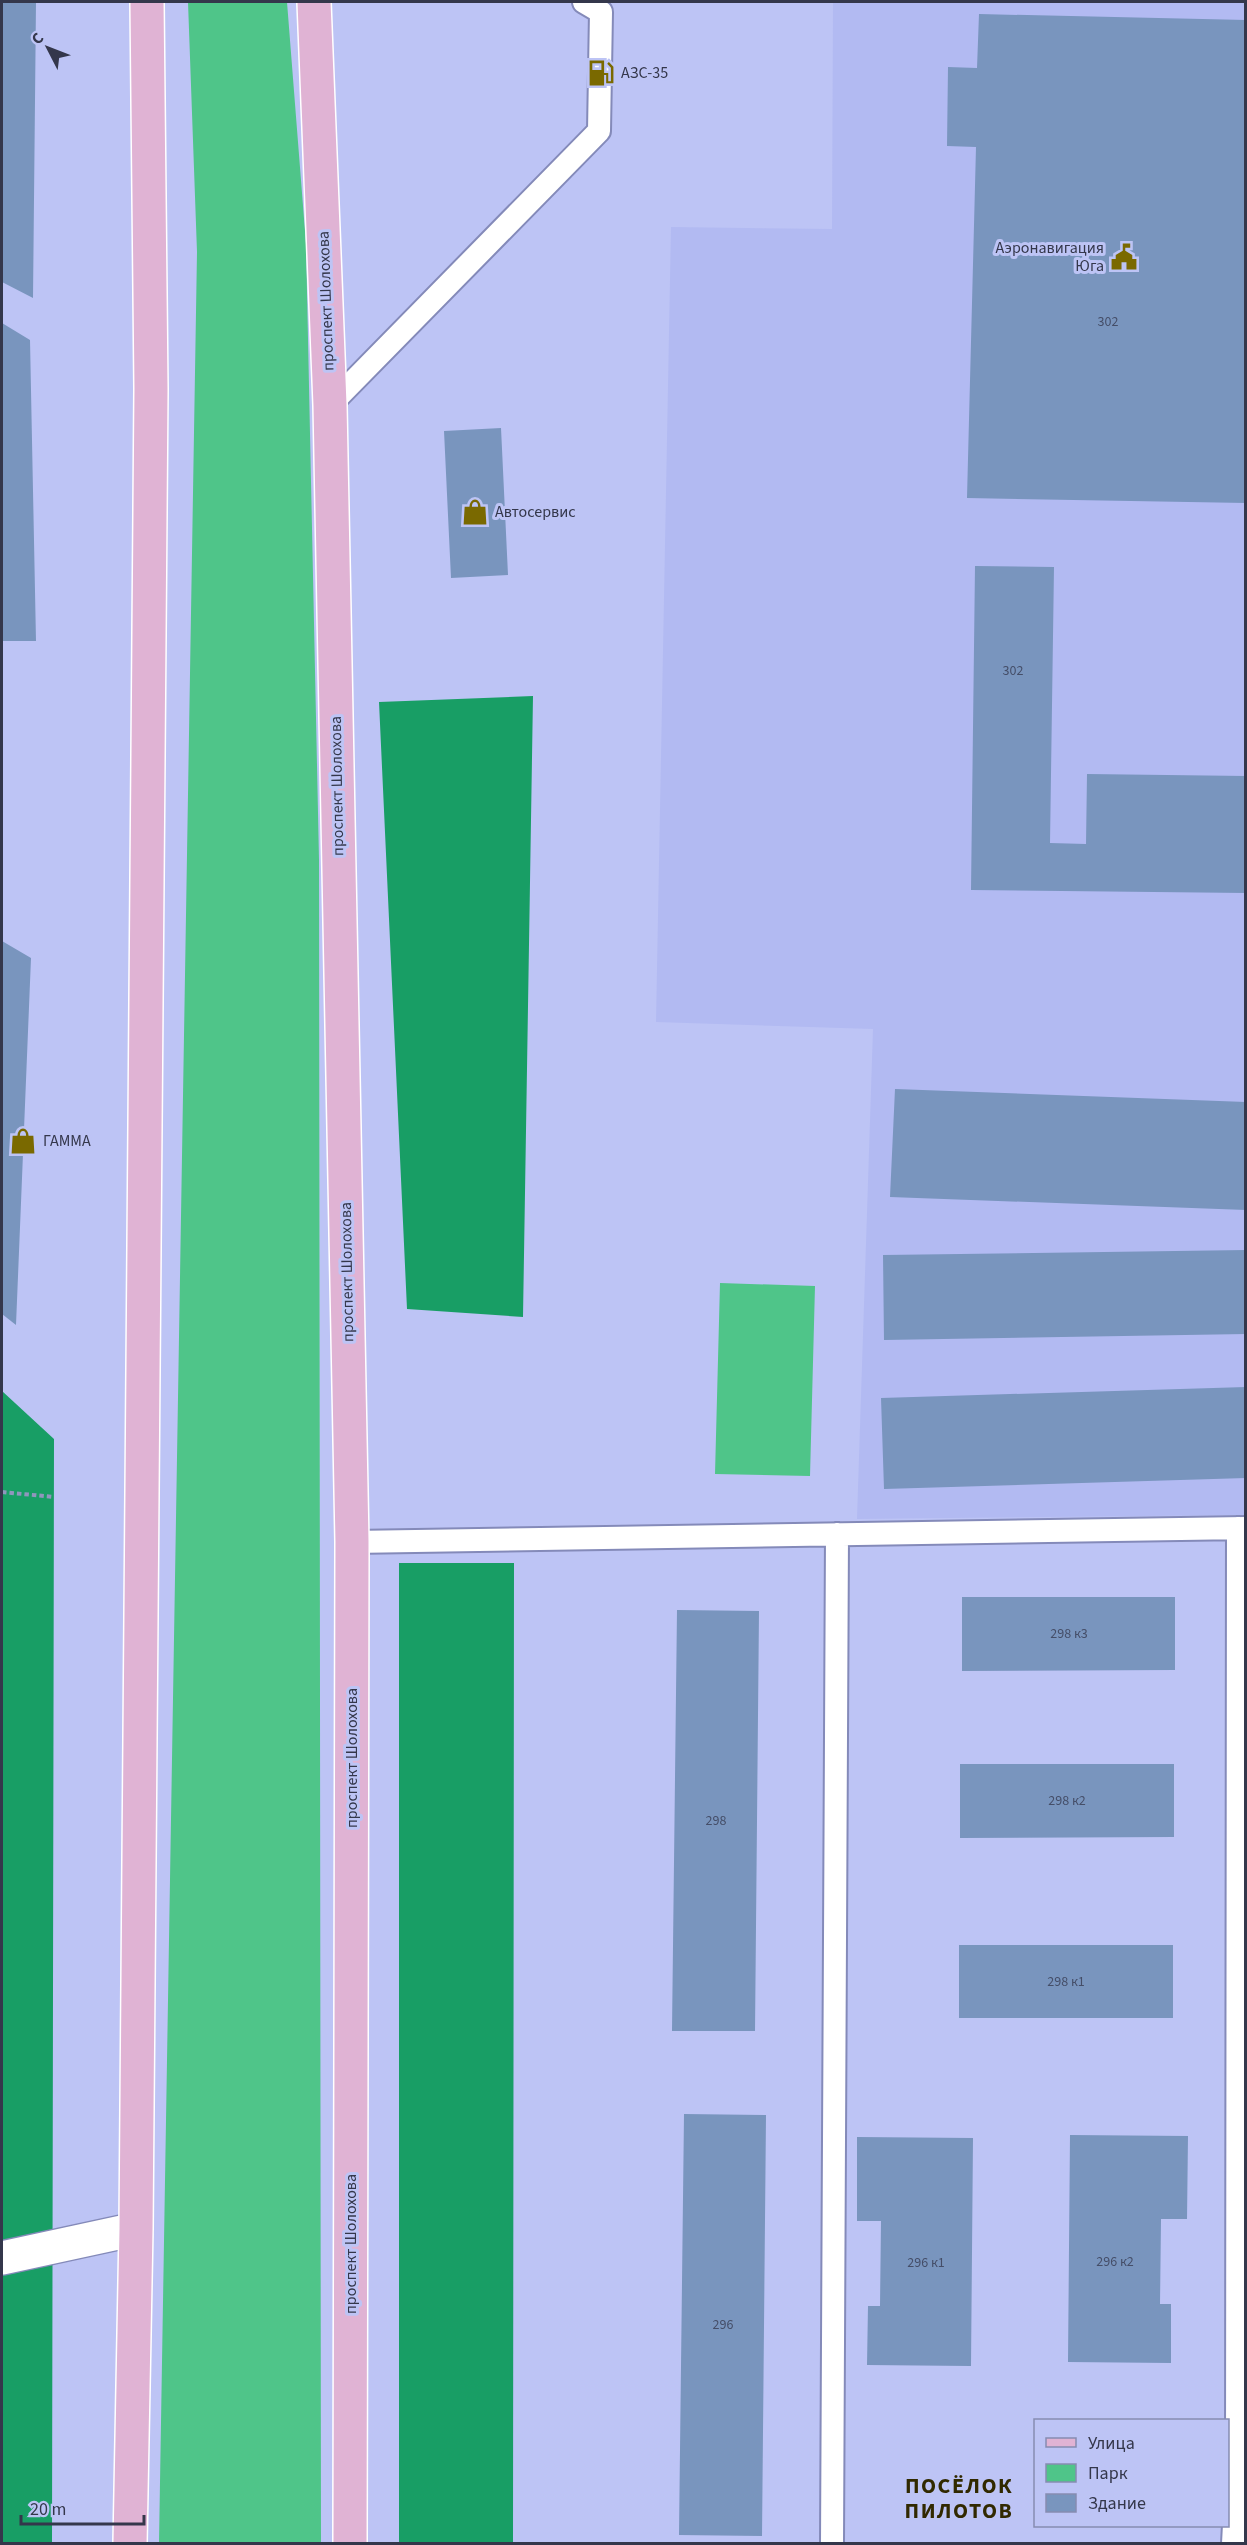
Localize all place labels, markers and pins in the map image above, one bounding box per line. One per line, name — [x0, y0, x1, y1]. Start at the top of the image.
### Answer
fuel station icon: АЗС-35 — [586, 58, 616, 88]
place label: АЗС-35 — [621, 62, 668, 84]
place label: Аэронавигация Юга — [996, 237, 1104, 277]
public building icon: Аэронавигация Юга — [1109, 242, 1139, 272]
shop icon: Автосервис — [460, 497, 490, 527]
place label: Автосервис — [495, 501, 576, 523]
shop icon: ГАММА — [8, 1126, 38, 1156]
place label: ГАММА — [43, 1130, 91, 1152]

